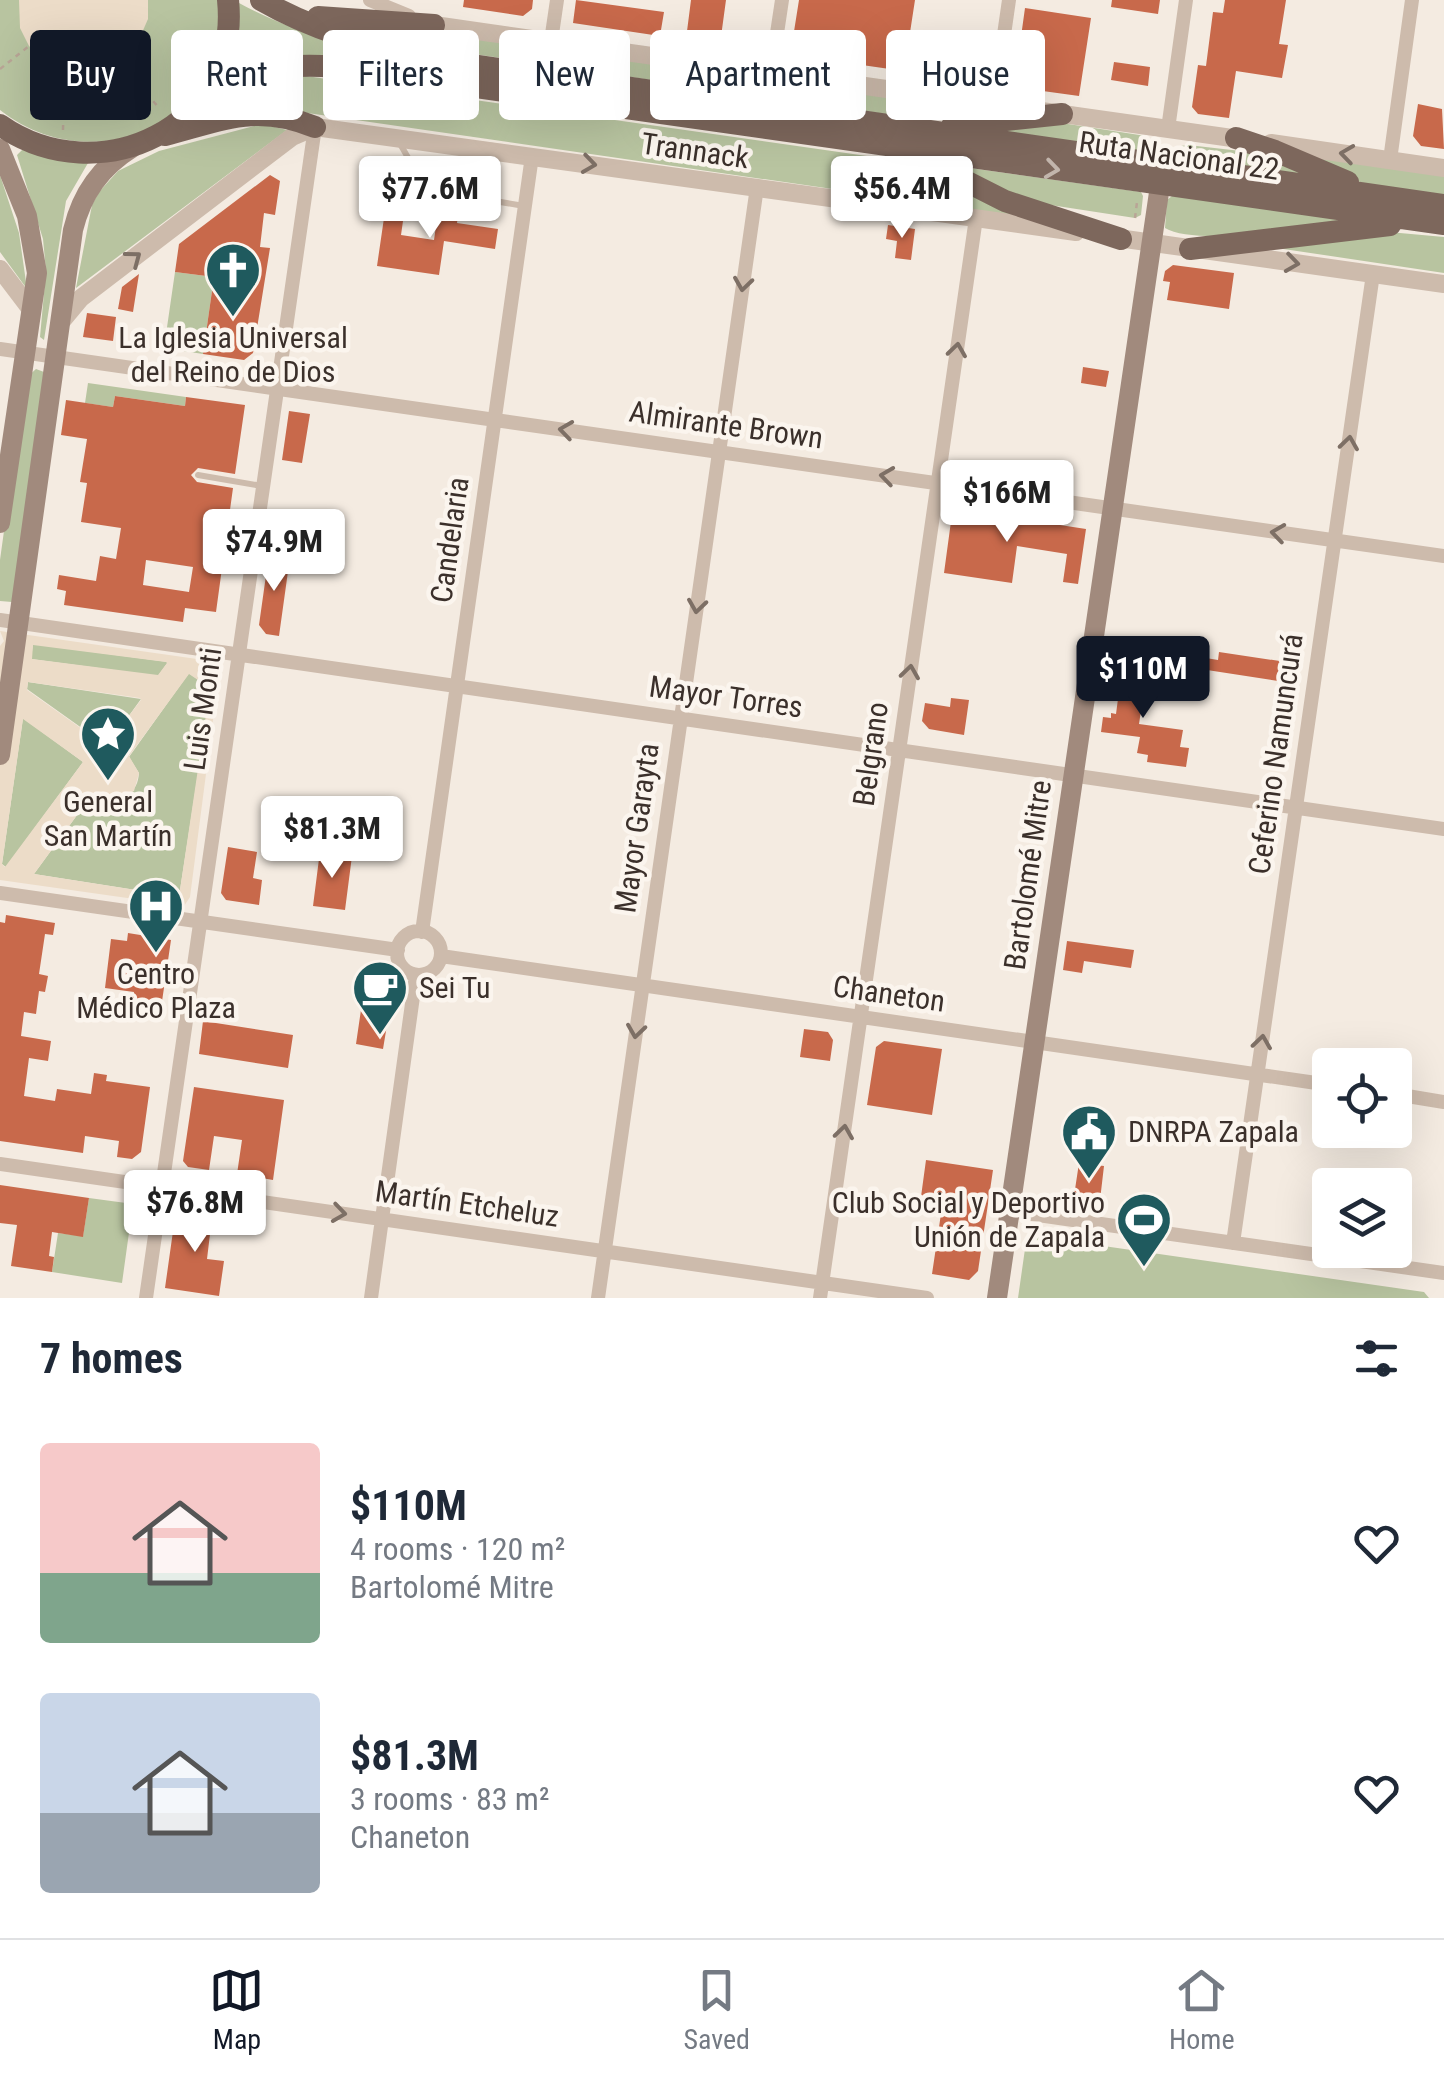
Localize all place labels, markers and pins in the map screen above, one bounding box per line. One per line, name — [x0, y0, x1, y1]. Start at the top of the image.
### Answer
pin: $77.6M — [349, 156, 511, 241]
pin: $56.4M — [821, 156, 983, 241]
church icon: La Iglesia Universal del Reino de Dios — [203, 240, 263, 319]
place label: La Iglesia Universal del Reino de Dios — [118, 320, 348, 389]
pin: $166M — [937, 460, 1077, 545]
pin: $74.9M — [193, 509, 355, 594]
pin: $110M — [1073, 636, 1213, 721]
place icon: General San Martín — [78, 704, 138, 783]
place label: General San Martín — [44, 784, 172, 853]
pin: $81.3M — [251, 796, 413, 881]
hospital icon: Centro Médico Plaza — [126, 876, 186, 955]
place label: Centro Médico Plaza — [76, 956, 236, 1025]
cafe icon: Sei Tu — [350, 958, 410, 1037]
place label: Sei Tu — [419, 970, 491, 1005]
public building icon: DNRPA Zapala — [1059, 1102, 1119, 1181]
place label: DNRPA Zapala — [1128, 1114, 1299, 1149]
pin: $76.8M — [114, 1170, 276, 1255]
place label: Club Social y Deportivo Unión de Zapala — [832, 1185, 1105, 1254]
sports icon: Club Social y Deportivo Unión de Zapala — [1114, 1190, 1174, 1269]

